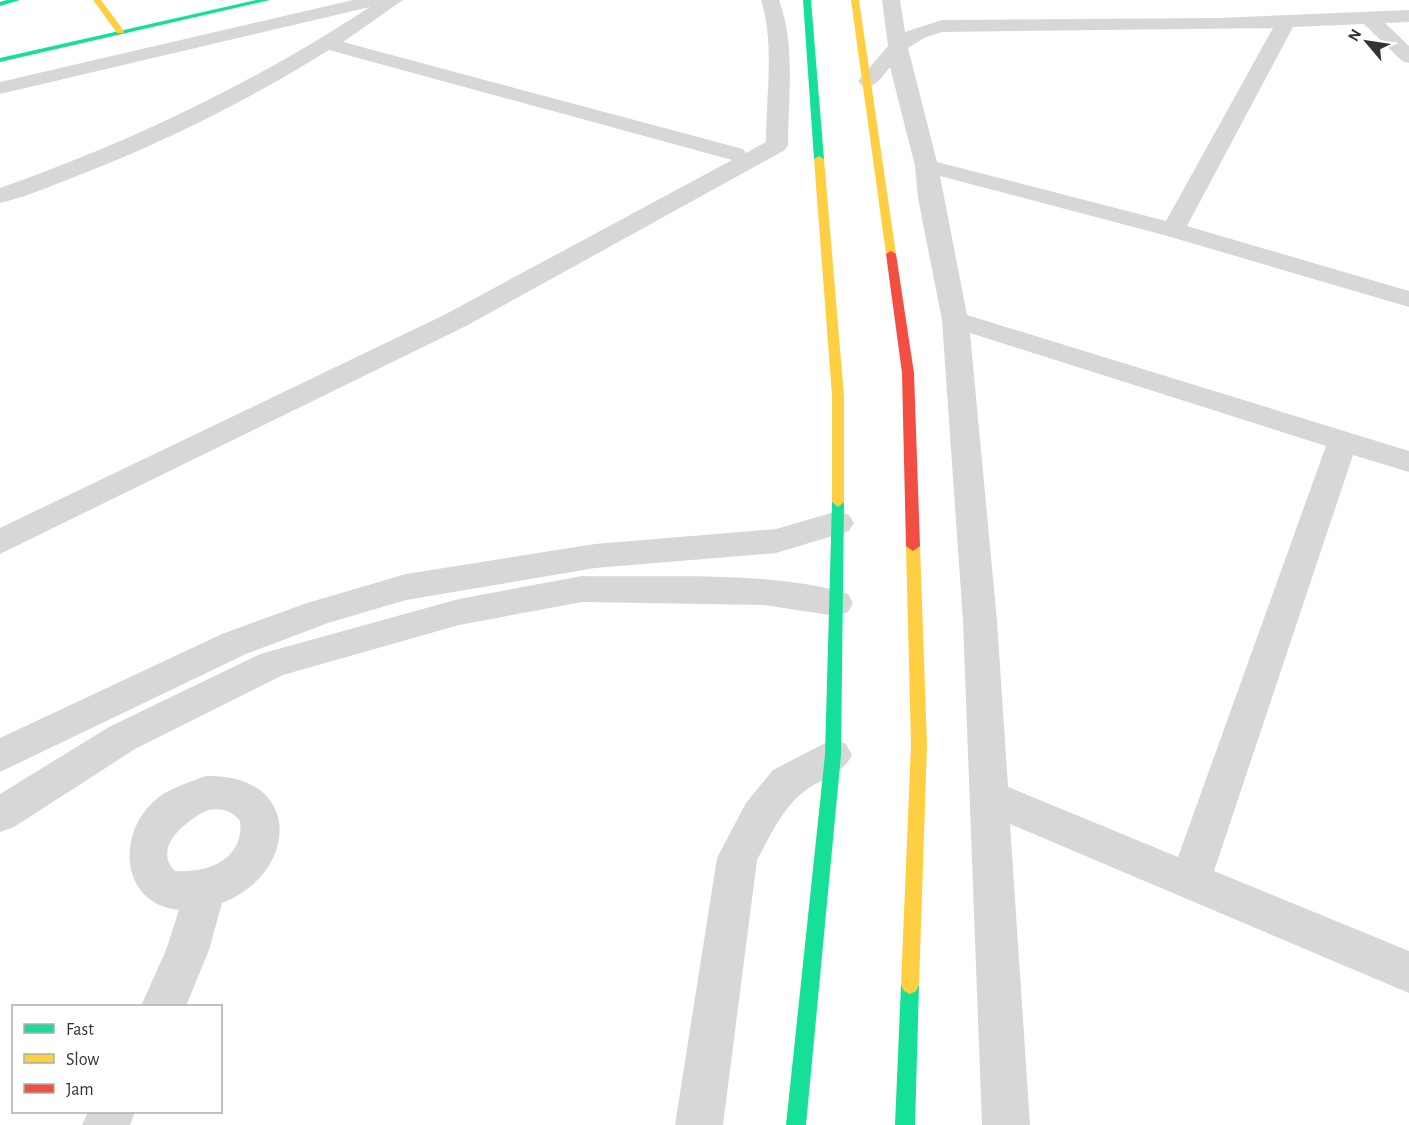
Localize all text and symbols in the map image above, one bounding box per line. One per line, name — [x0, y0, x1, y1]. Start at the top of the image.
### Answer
north arrow — [1337, 12, 1397, 72]
text: N — [1345, 26, 1364, 44]
legend — [12, 1005, 222, 1113]
text: Fast — [66, 1021, 94, 1039]
text: Slow — [66, 1051, 99, 1069]
text: Jam — [66, 1081, 94, 1099]

